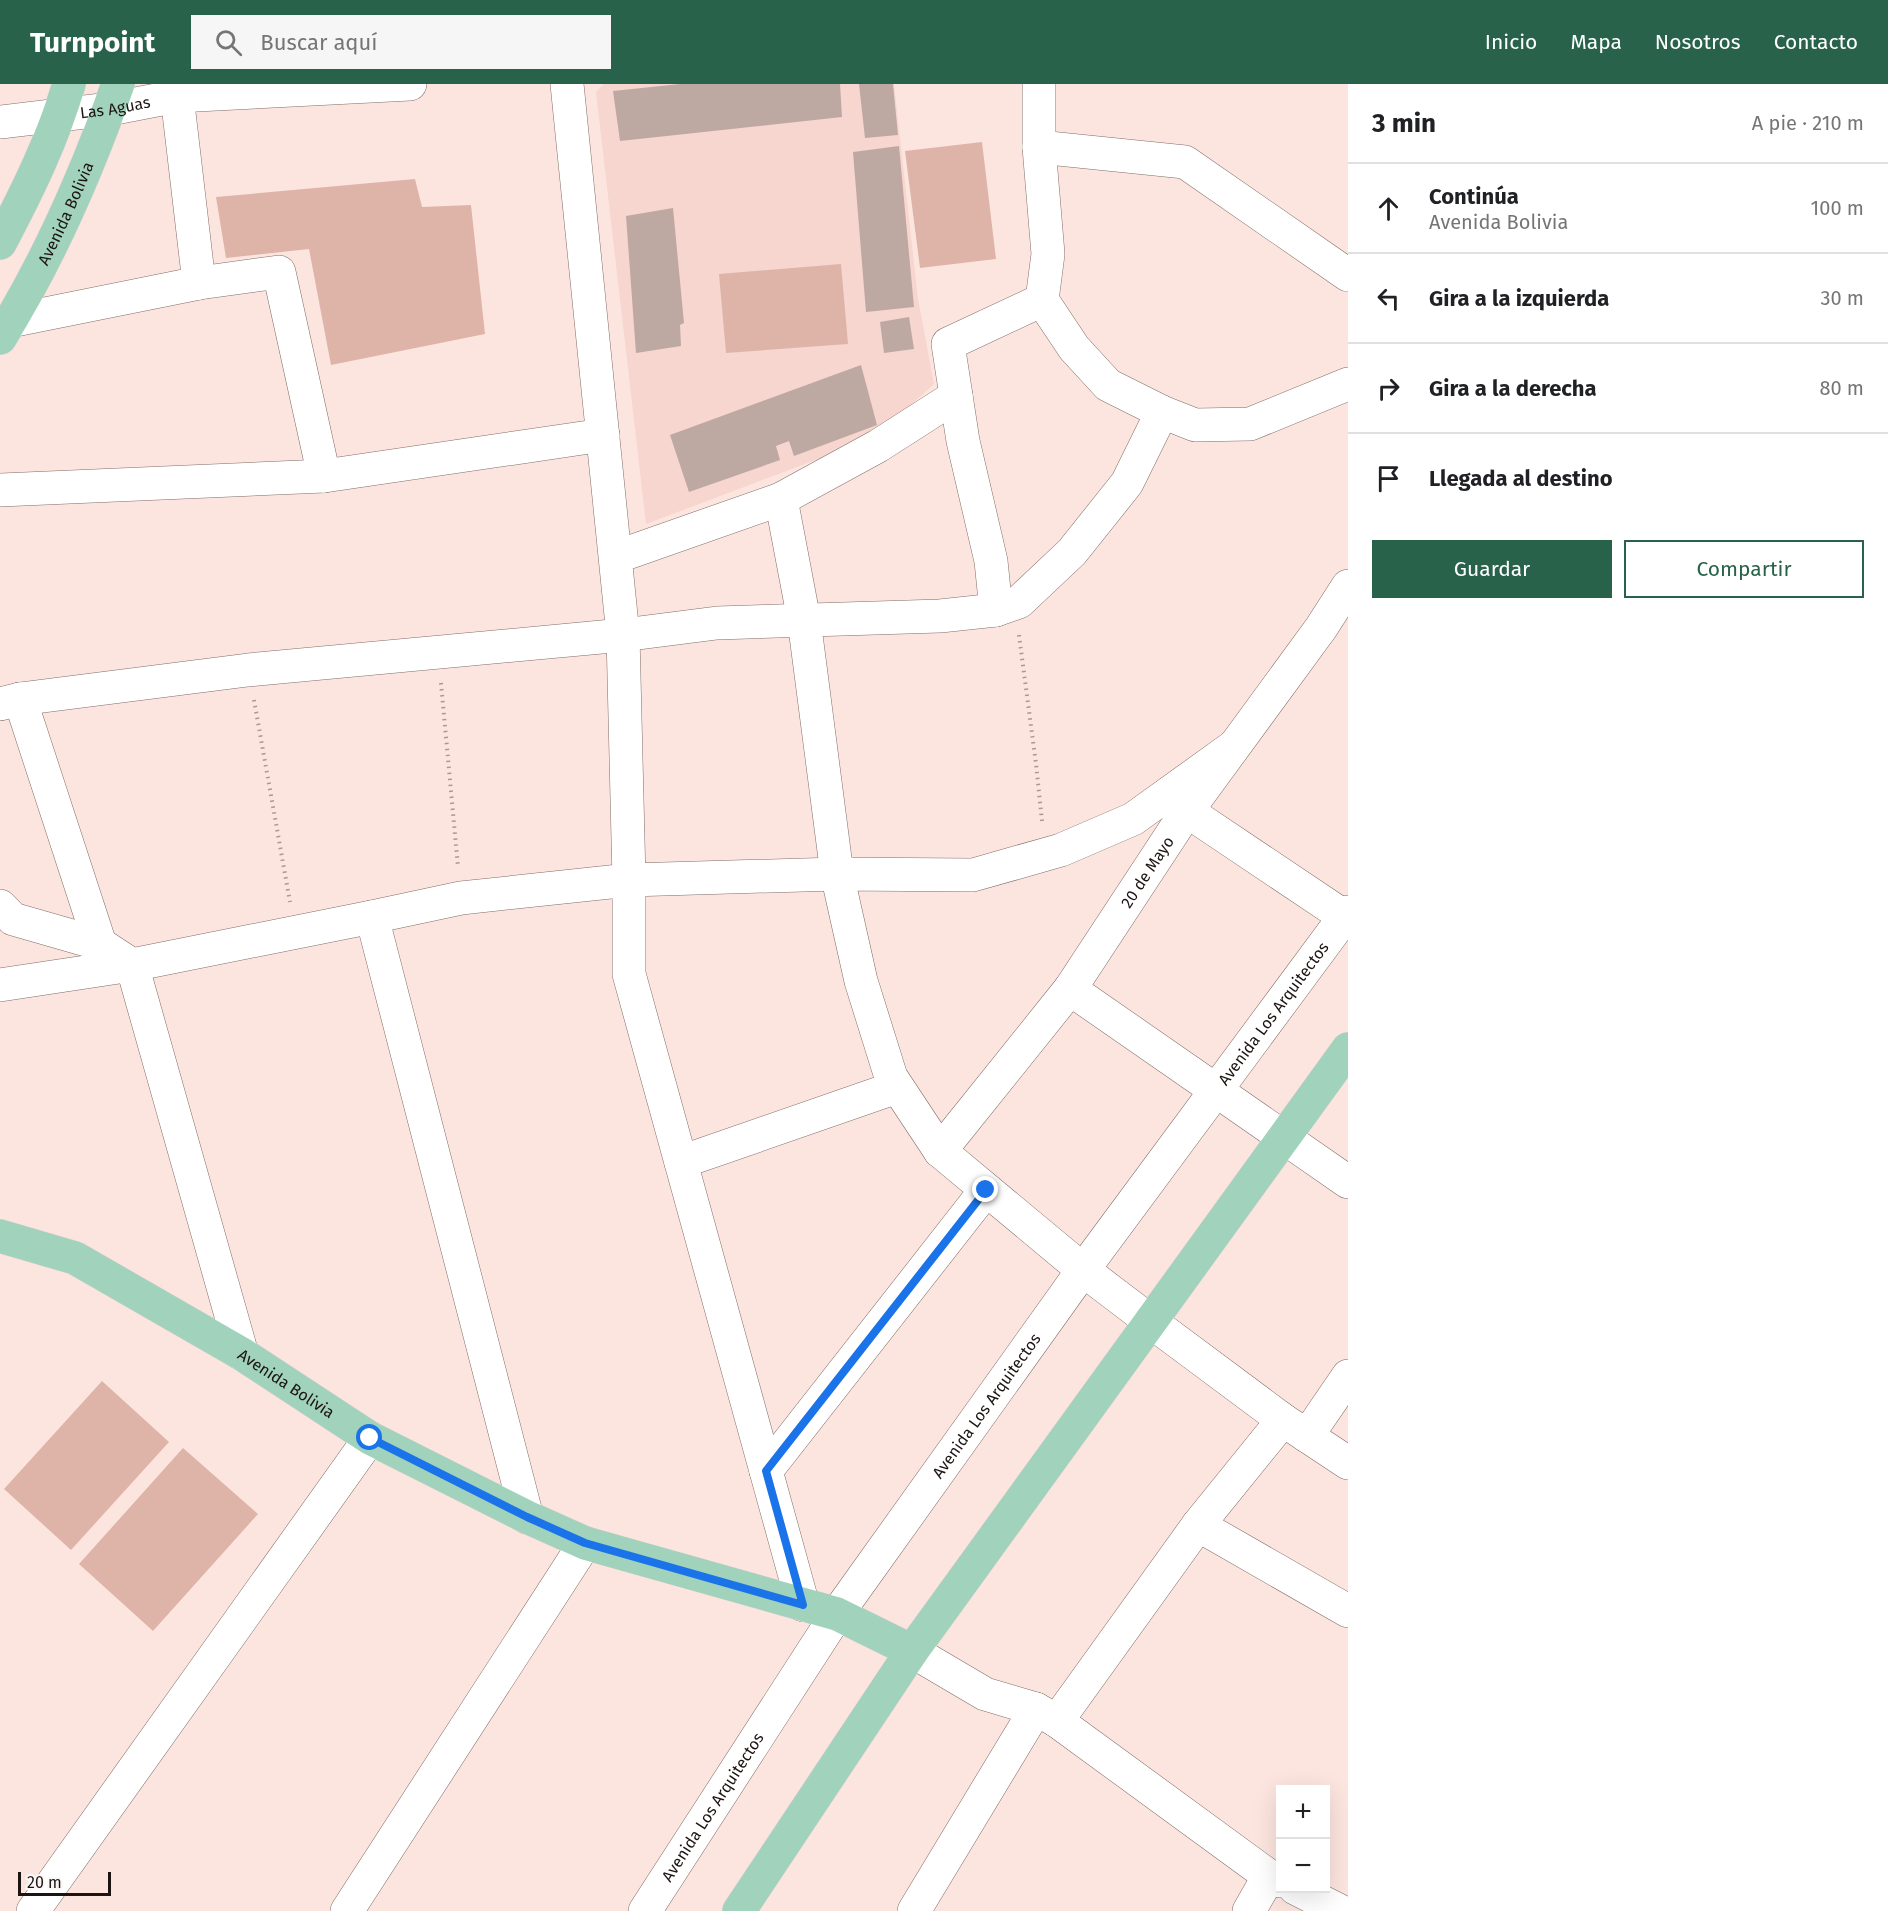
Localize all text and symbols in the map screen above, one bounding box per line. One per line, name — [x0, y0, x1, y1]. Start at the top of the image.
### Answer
search box — [191, 15, 611, 69]
text: Turnpoint — [30, 26, 155, 59]
icon: search — [212, 26, 245, 59]
text: Buscar aquí — [260, 29, 378, 56]
text: Inicio — [1485, 29, 1537, 55]
text: Mapa — [1570, 29, 1622, 55]
text: Nosotros — [1655, 29, 1741, 55]
text: Contacto — [1774, 29, 1858, 55]
street label: Las Aguas — [79, 92, 152, 122]
text: 3 min — [1372, 108, 1436, 139]
text: A pie · 210 m — [1752, 111, 1864, 135]
street label: Avenida Bolivia — [33, 159, 97, 268]
text: Continúa — [1429, 183, 1519, 210]
icon: ahead — [1372, 192, 1405, 225]
text: 100 m — [1811, 196, 1864, 220]
text: Avenida Bolivia — [1429, 210, 1568, 234]
icon: left — [1372, 282, 1405, 315]
text: Gira a la izquierda — [1429, 285, 1609, 312]
text: 30 m — [1820, 286, 1864, 310]
icon: right — [1372, 372, 1405, 405]
text: Gira a la derecha — [1429, 375, 1597, 402]
text: 80 m — [1819, 376, 1864, 400]
icon: arrive — [1372, 462, 1405, 495]
text: Llegada al destino — [1429, 465, 1613, 492]
button: Guardar — [1372, 540, 1612, 598]
button: Compartir — [1624, 540, 1864, 598]
street label: 20 de Mayo — [1117, 832, 1177, 911]
street label: Avenida Los Arquitectos — [1214, 938, 1332, 1089]
route end — [972, 1176, 998, 1202]
street label: Avenida Los Arquitectos — [928, 1329, 1044, 1482]
street label: Avenida Bolivia — [235, 1345, 338, 1422]
route start — [356, 1424, 382, 1450]
street label: Avenida Los Arquitectos — [657, 1729, 767, 1885]
map controls — [1276, 1785, 1330, 1893]
button: + — [1276, 1785, 1330, 1839]
button: − — [1276, 1839, 1330, 1893]
scale bar — [18, 1869, 111, 1896]
text: 20 m — [27, 1873, 62, 1892]

